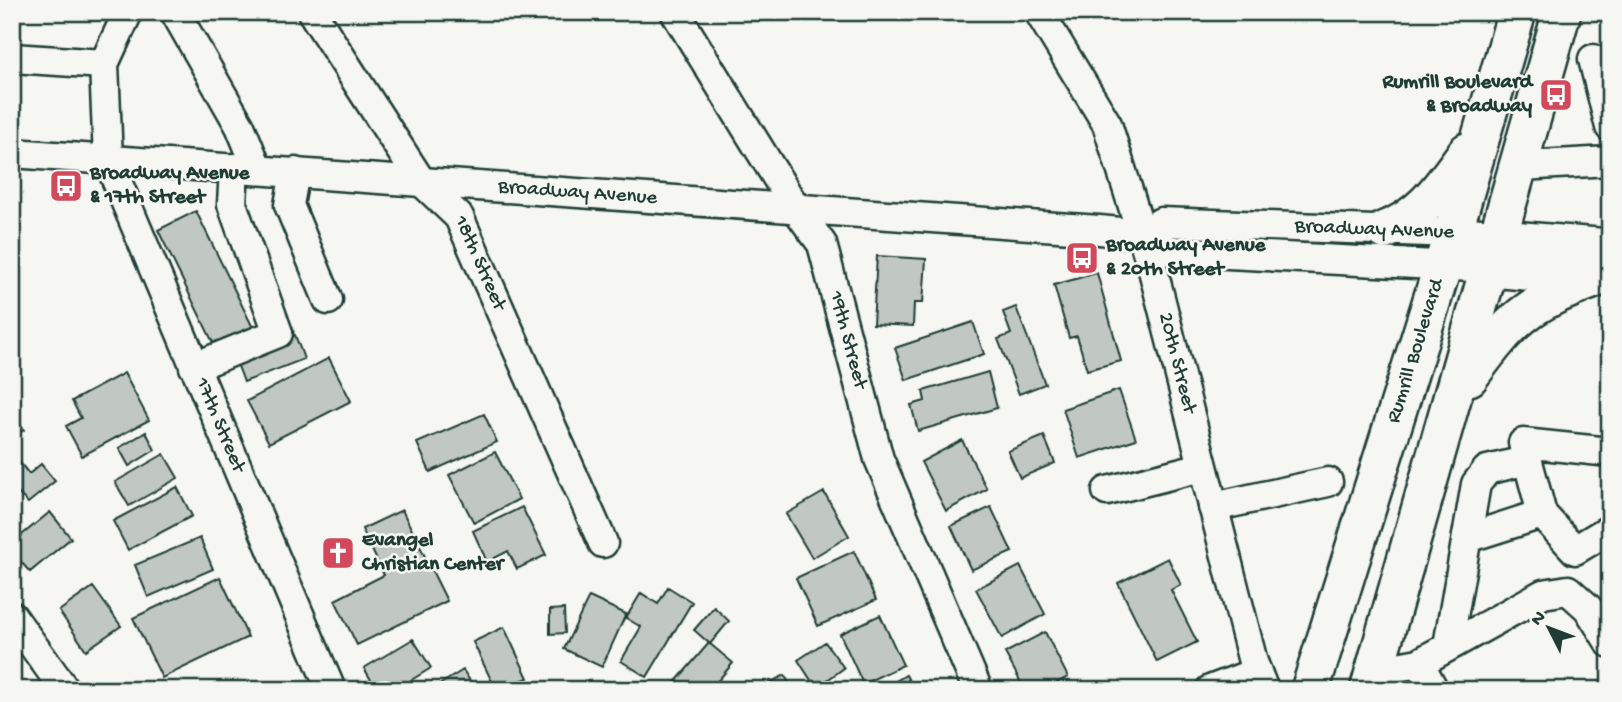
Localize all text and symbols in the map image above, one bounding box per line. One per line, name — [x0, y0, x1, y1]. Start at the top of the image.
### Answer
place label: Rumrill Boulevard & Broadway — [1381, 71, 1535, 120]
bus stop icon: Rumrill Boulevard & Broadway — [1537, 76, 1575, 114]
place label: Broadway Avenue & 17th Street — [89, 162, 251, 211]
bus stop icon: Broadway Avenue & 17th Street — [47, 167, 85, 205]
street label: Broadway Avenue — [496, 175, 659, 211]
street label: 18th Street — [447, 211, 512, 317]
street label: Broadway Avenue — [1293, 215, 1456, 246]
place label: Broadway Avenue & 20th Street — [1105, 234, 1267, 283]
bus stop icon: Broadway Avenue & 20th Street — [1063, 239, 1101, 277]
street label: Rumrill Boulevard — [1382, 274, 1451, 426]
street label: 19th Street — [822, 287, 873, 394]
street label: 20th Street — [1152, 310, 1202, 418]
street label: 17th Street — [188, 373, 251, 478]
place label: Evangel Christian Center — [361, 529, 506, 578]
church icon: Evangel Christian Center — [319, 534, 357, 572]
north arrow — [1514, 594, 1584, 664]
text: N — [1526, 607, 1552, 631]

